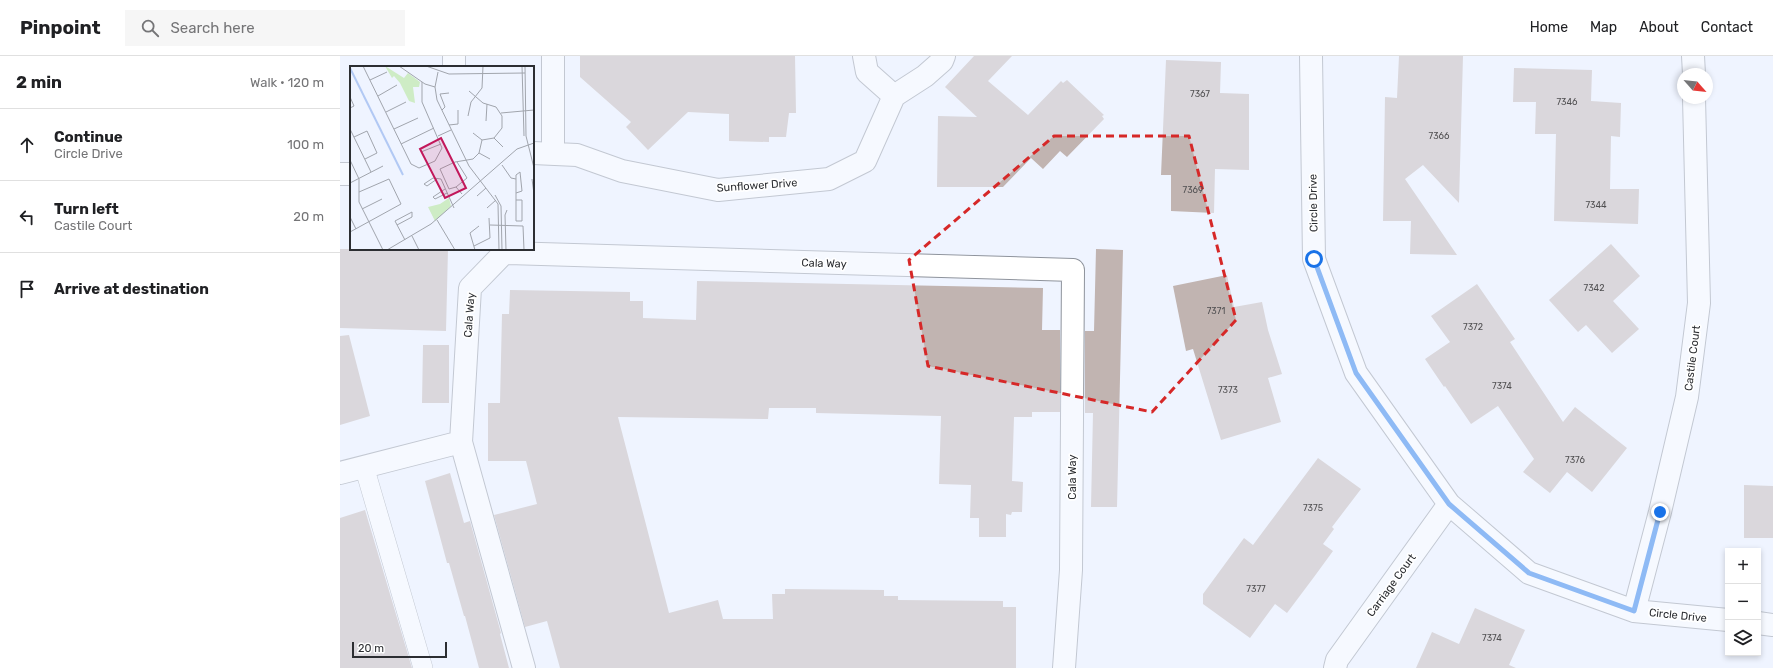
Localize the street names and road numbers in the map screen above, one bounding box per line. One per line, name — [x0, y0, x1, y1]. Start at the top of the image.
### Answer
street label: Circle Drive — [1306, 174, 1321, 232]
street label: Sunflower Drive — [716, 176, 798, 195]
street label: Cala Way — [801, 256, 847, 271]
street label: Cala Way — [461, 292, 478, 338]
street label: Castile Court — [1682, 324, 1703, 392]
street label: Cala Way — [1066, 454, 1079, 500]
street label: Carriage Court — [1364, 551, 1419, 619]
street label: Circle Drive — [1648, 606, 1708, 625]

